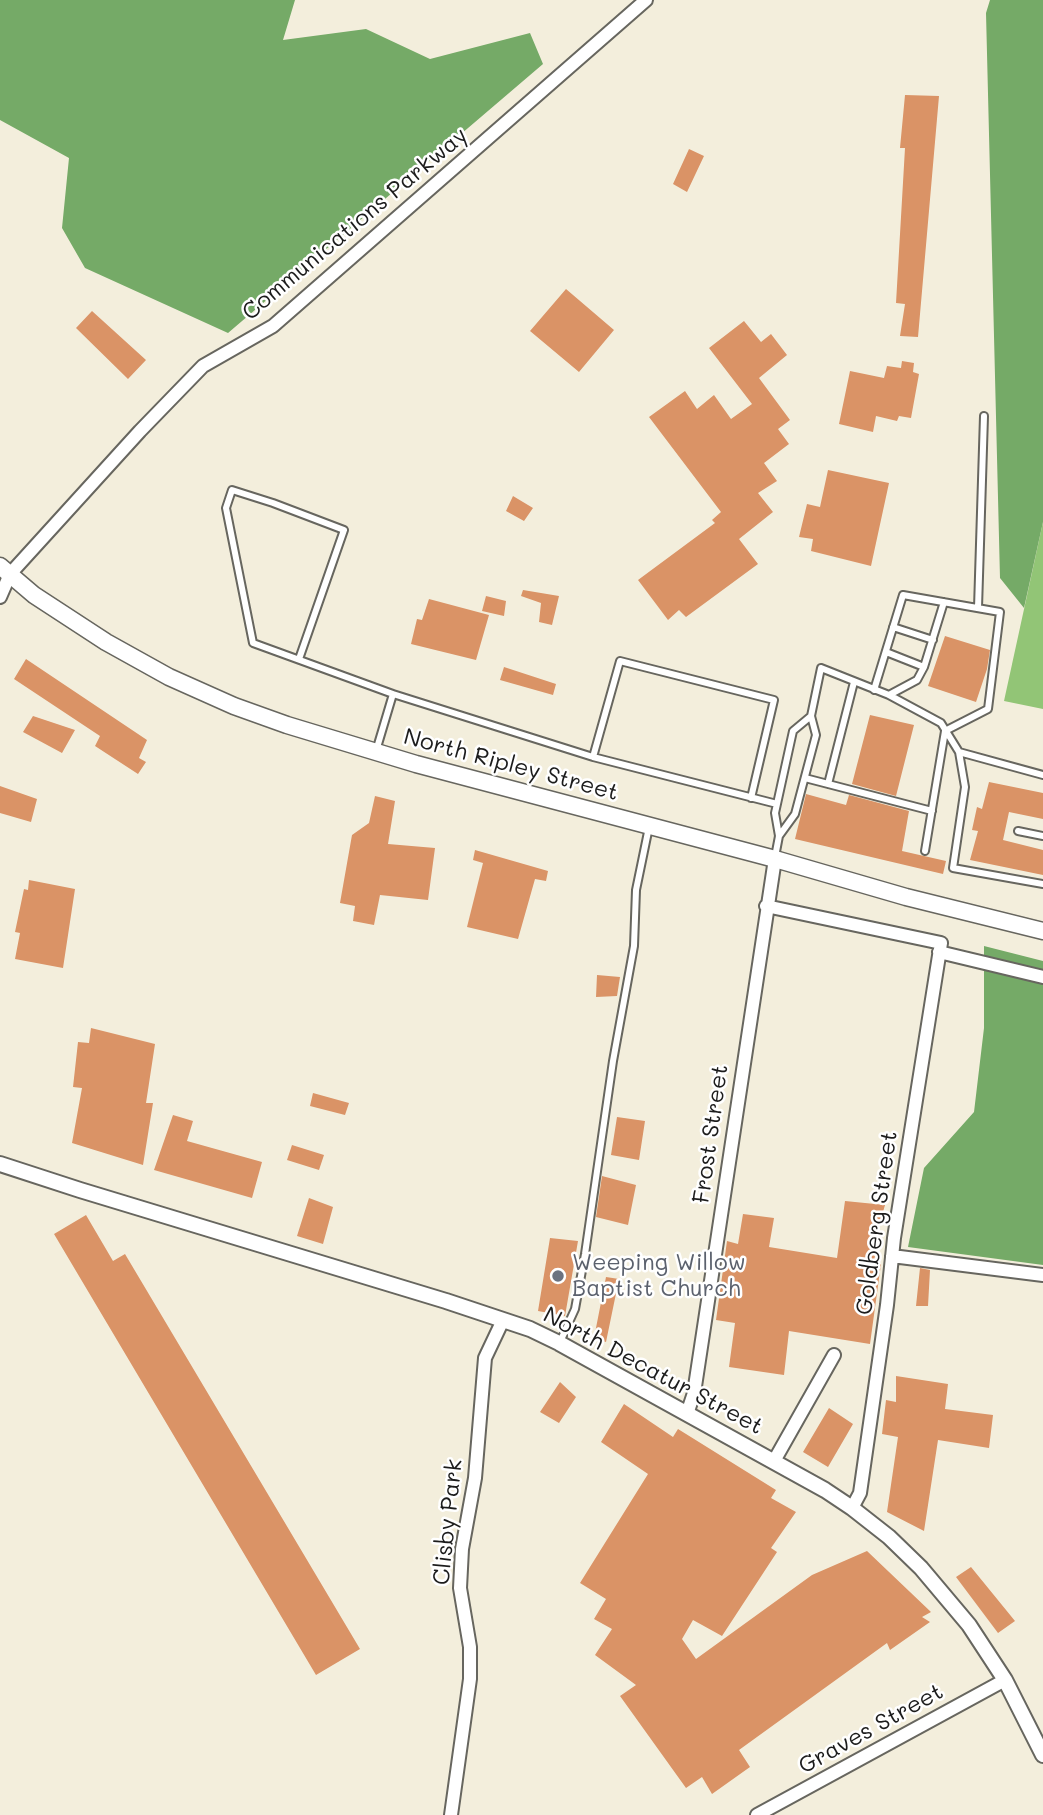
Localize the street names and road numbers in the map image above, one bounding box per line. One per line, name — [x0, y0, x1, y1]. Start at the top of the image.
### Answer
street label: Communications Parkway — [237, 122, 473, 326]
street label: North Ripley Street — [401, 723, 621, 807]
street label: Frost Street — [688, 1063, 734, 1205]
street label: Goldberg Street — [850, 1129, 904, 1317]
street label: North Decatur Street — [538, 1301, 768, 1441]
street label: Clisby Park — [428, 1458, 468, 1586]
street label: Graves Street — [794, 1678, 948, 1780]

